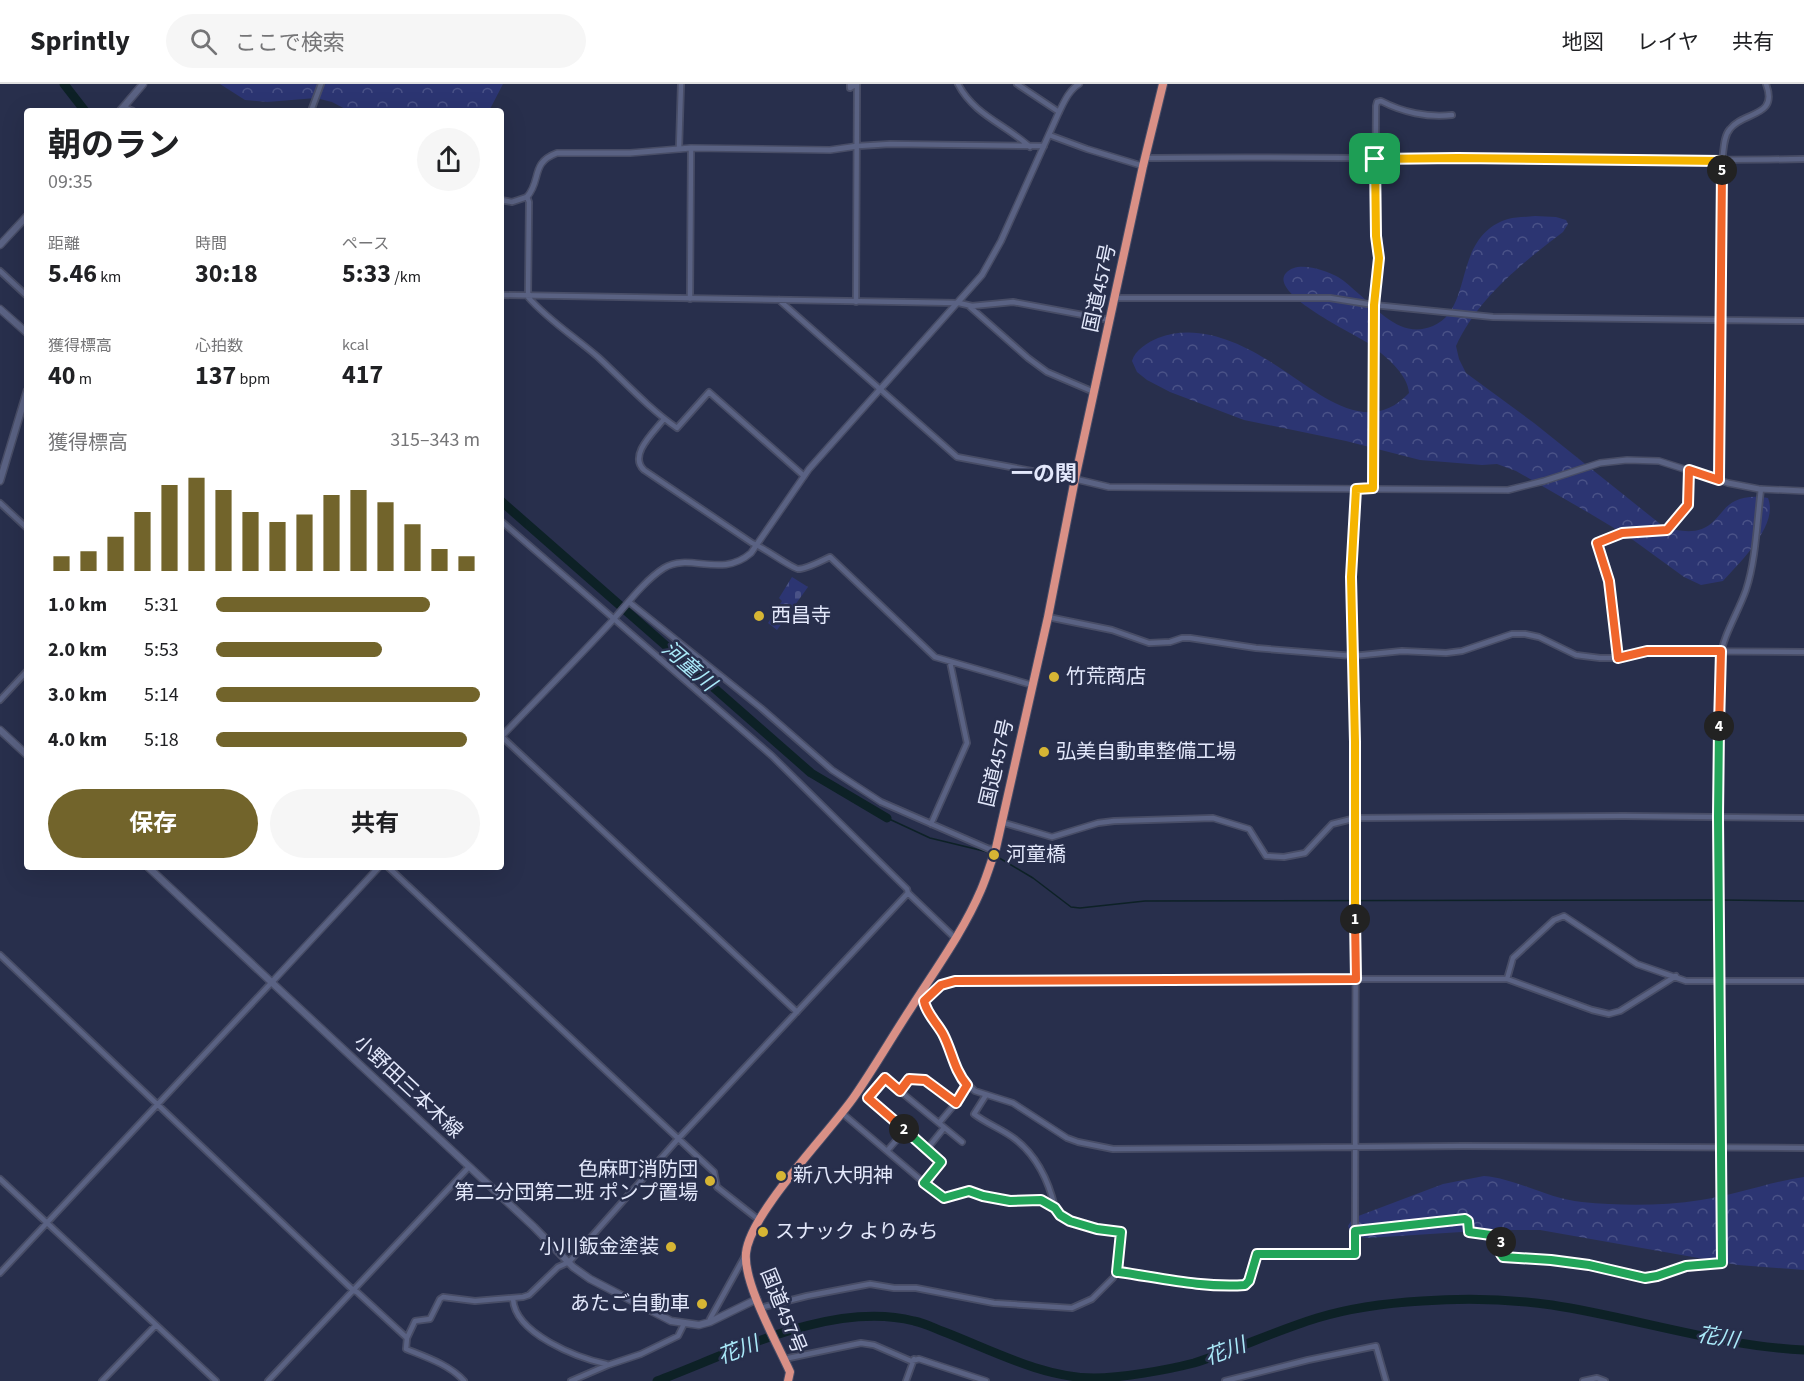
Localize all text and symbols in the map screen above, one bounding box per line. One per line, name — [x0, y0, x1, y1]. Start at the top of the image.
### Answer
search box — [166, 14, 586, 68]
text: Sprintly — [30, 21, 130, 61]
icon: search — [187, 25, 220, 58]
text: ここで検索 — [235, 27, 345, 59]
text: 地図 — [1562, 27, 1604, 57]
text: レイヤ — [1637, 27, 1699, 57]
text: 共有 — [1732, 27, 1774, 57]
text: 朝のラン — [48, 122, 180, 169]
button: share — [417, 128, 480, 191]
pin — [1349, 133, 1400, 184]
icon: arrive — [1358, 142, 1391, 175]
pin: 5 — [1707, 155, 1737, 185]
text: 5 — [1718, 159, 1726, 181]
text: 09:35 — [48, 168, 93, 196]
text: 距離 — [48, 233, 80, 255]
text: 時間 — [195, 233, 227, 255]
text: ペース — [342, 233, 389, 255]
street label: 国道457号 — [1077, 241, 1123, 335]
text: 5.46 — [48, 255, 97, 292]
text: 30:18 — [195, 255, 258, 292]
text: 5:33 — [342, 255, 391, 292]
text: km — [97, 266, 121, 288]
text: /km — [391, 266, 421, 288]
text: kcal — [342, 334, 369, 356]
text: 獲得標高 — [48, 335, 112, 357]
text: 心拍数 — [195, 335, 243, 357]
text: 417 — [342, 356, 383, 393]
text: 40 — [48, 357, 75, 394]
text: 137 — [195, 357, 236, 394]
text: m — [75, 368, 92, 390]
text: bpm — [236, 368, 270, 390]
text: 315–343 m — [390, 426, 480, 454]
text: 獲得標高 — [48, 429, 128, 457]
district label: 一の関 — [1011, 458, 1077, 490]
text: 1.0 km — [48, 591, 107, 619]
text: 5:31 — [144, 591, 179, 619]
place label: 西昌寺 — [771, 602, 831, 630]
marker: 西昌寺 — [752, 609, 766, 623]
water label: 河童川 — [655, 634, 724, 699]
text: 2.0 km — [48, 636, 107, 664]
text: 5:53 — [144, 636, 179, 664]
place label: 竹荒商店 — [1066, 663, 1146, 691]
marker: 竹荒商店 — [1047, 670, 1061, 684]
text: 3.0 km — [48, 681, 107, 709]
text: 5:14 — [144, 681, 179, 709]
pin: 4 — [1704, 711, 1734, 741]
text: 4 — [1715, 715, 1723, 737]
street label: 国道457号 — [973, 716, 1021, 810]
text: 4.0 km — [48, 726, 107, 754]
text: 5:18 — [144, 726, 179, 754]
place label: 弘美自動車整備工場 — [1056, 738, 1236, 766]
marker: 弘美自動車整備工場 — [1037, 745, 1051, 759]
button: 保存 — [48, 789, 258, 858]
button: 共有 — [270, 789, 480, 858]
place label: 河童橋 — [1006, 841, 1066, 869]
marker: 河童橋 — [987, 848, 1001, 862]
pin: 1 — [1340, 904, 1370, 934]
text: 1 — [1351, 908, 1359, 930]
street label: 小野田三本木線 — [347, 1029, 469, 1145]
pin: 2 — [889, 1114, 919, 1144]
text: 2 — [900, 1118, 908, 1140]
place label: 色麻町消防団 第二分団第二班 ポンプ置場 — [455, 1156, 698, 1207]
place label: 新八大明神 — [793, 1162, 893, 1190]
marker: 新八大明神 — [774, 1169, 788, 1183]
marker: 色麻町消防団 第二分団第二班 ポンプ置場 — [703, 1174, 717, 1188]
place label: スナック よりみち — [775, 1218, 939, 1246]
marker: スナック よりみち — [756, 1225, 770, 1239]
pin: 3 — [1486, 1227, 1516, 1257]
text: 3 — [1497, 1231, 1505, 1253]
place label: 小川鈑金塗装 — [539, 1233, 659, 1261]
marker: 小川鈑金塗装 — [664, 1240, 678, 1254]
street label: 国道457号 — [753, 1264, 813, 1358]
place label: あたご自動車 — [570, 1290, 690, 1318]
marker: あたご自動車 — [695, 1297, 709, 1311]
water label: 花川 — [1695, 1319, 1743, 1355]
water label: 花川 — [713, 1328, 765, 1372]
water label: 花川 — [1200, 1329, 1252, 1372]

